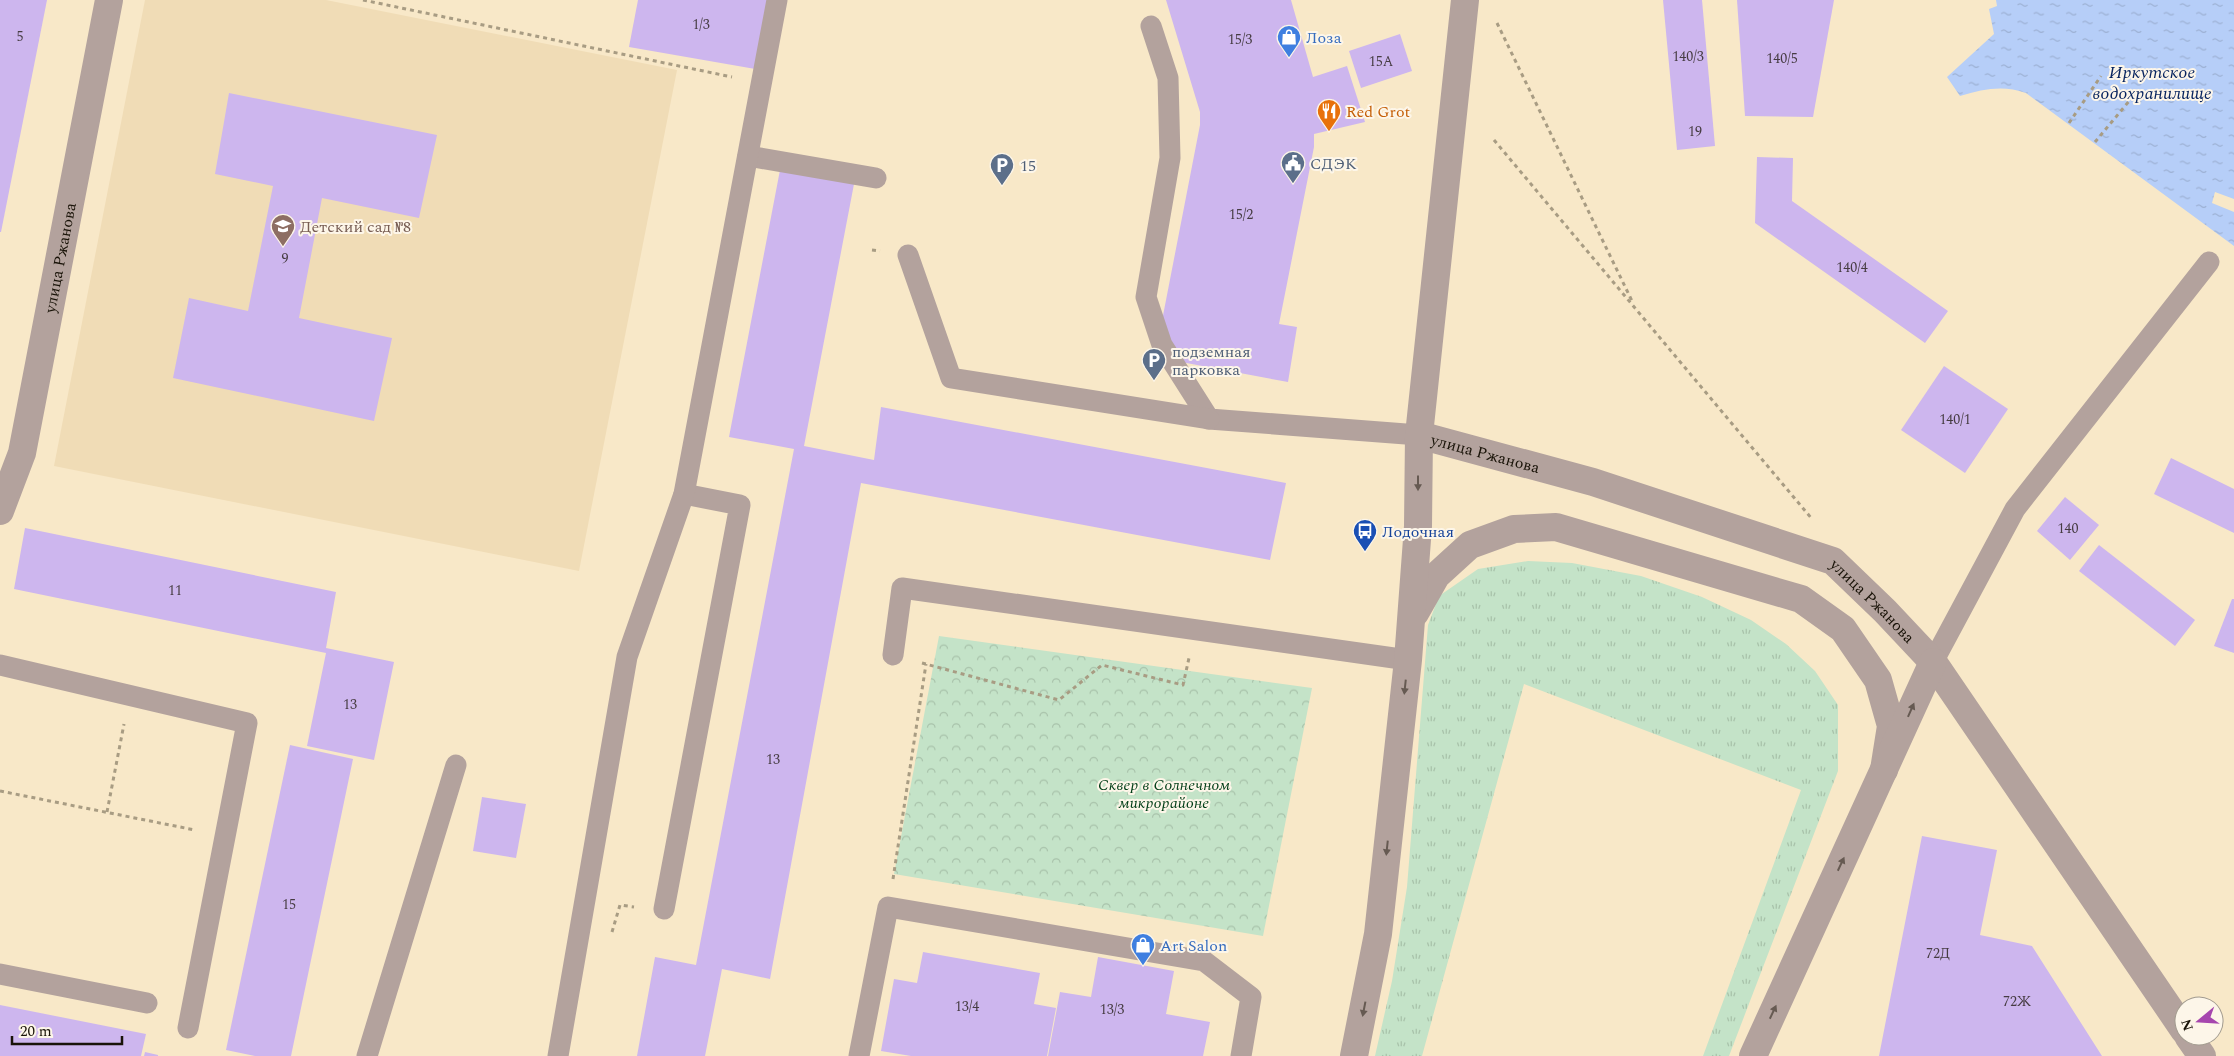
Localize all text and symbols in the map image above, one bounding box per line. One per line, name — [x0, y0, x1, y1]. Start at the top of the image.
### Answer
house number: 1/3 — [692, 14, 710, 35]
shop icon: Лоза — [1276, 24, 1302, 58]
house number: 5 — [17, 26, 24, 47]
place label: Лоза — [1306, 26, 1342, 50]
house number: 15/3 — [1228, 29, 1252, 50]
house number: 140/3 — [1672, 46, 1704, 67]
house number: 140/5 — [1766, 48, 1798, 69]
house number: 15А — [1369, 51, 1394, 72]
water label: Иркутское водохранилище — [2092, 59, 2212, 107]
restaurant icon: Red Grot — [1316, 98, 1342, 132]
place label: Red Grot — [1346, 100, 1411, 124]
house number: 19 — [1688, 121, 1702, 142]
public building icon: СДЭК — [1280, 150, 1306, 184]
parking icon: 15 — [989, 152, 1015, 186]
place label: СДЭК — [1310, 152, 1357, 176]
place label: 15 — [1020, 154, 1036, 178]
street label: улица Ржанова — [38, 200, 83, 316]
house number: 15/2 — [1229, 204, 1253, 225]
school or university icon: Детский сад №8 — [270, 213, 296, 247]
place label: Детский сад №8 — [300, 215, 411, 239]
house number: 9 — [282, 248, 289, 269]
house number: 140/4 — [1836, 257, 1868, 278]
place label: подземная парковка — [1172, 340, 1251, 382]
parking icon: подземная парковка — [1141, 347, 1167, 381]
house number: 140/1 — [1939, 409, 1971, 430]
street label: улица Ржанова — [1427, 428, 1543, 480]
one-way arrow — [1414, 476, 1422, 492]
bus stop icon: Лодочная — [1352, 518, 1378, 552]
house number: 140 — [2058, 518, 2079, 539]
place label: Лодочная — [1382, 520, 1454, 544]
street label: улица Ржанова — [1823, 552, 1920, 649]
house number: 11 — [168, 580, 182, 601]
one-way arrow — [1401, 679, 1409, 695]
house number: 13 — [343, 694, 357, 715]
one-way arrow — [1907, 703, 1915, 717]
house number: 13 — [766, 749, 780, 770]
park label: Сквер в Солнечном микрорайоне — [1098, 773, 1230, 815]
one-way arrow — [1383, 841, 1391, 857]
one-way arrow — [1837, 857, 1845, 871]
house number: 15 — [282, 894, 296, 915]
shop icon: Art Salon — [1130, 932, 1156, 966]
place label: Art Salon — [1160, 934, 1227, 958]
house number: 72Д — [1926, 943, 1950, 964]
house number: 72Ж — [2003, 991, 2031, 1012]
house number: 13/4 — [955, 996, 979, 1017]
north arrow — [2174, 996, 2224, 1046]
house number: 13/3 — [1100, 999, 1124, 1020]
one-way arrow — [1359, 1001, 1367, 1017]
one-way arrow — [1769, 1005, 1777, 1019]
scale bar — [12, 1014, 122, 1046]
text: N — [2175, 1016, 2199, 1034]
text: 20 m — [20, 1020, 52, 1043]

